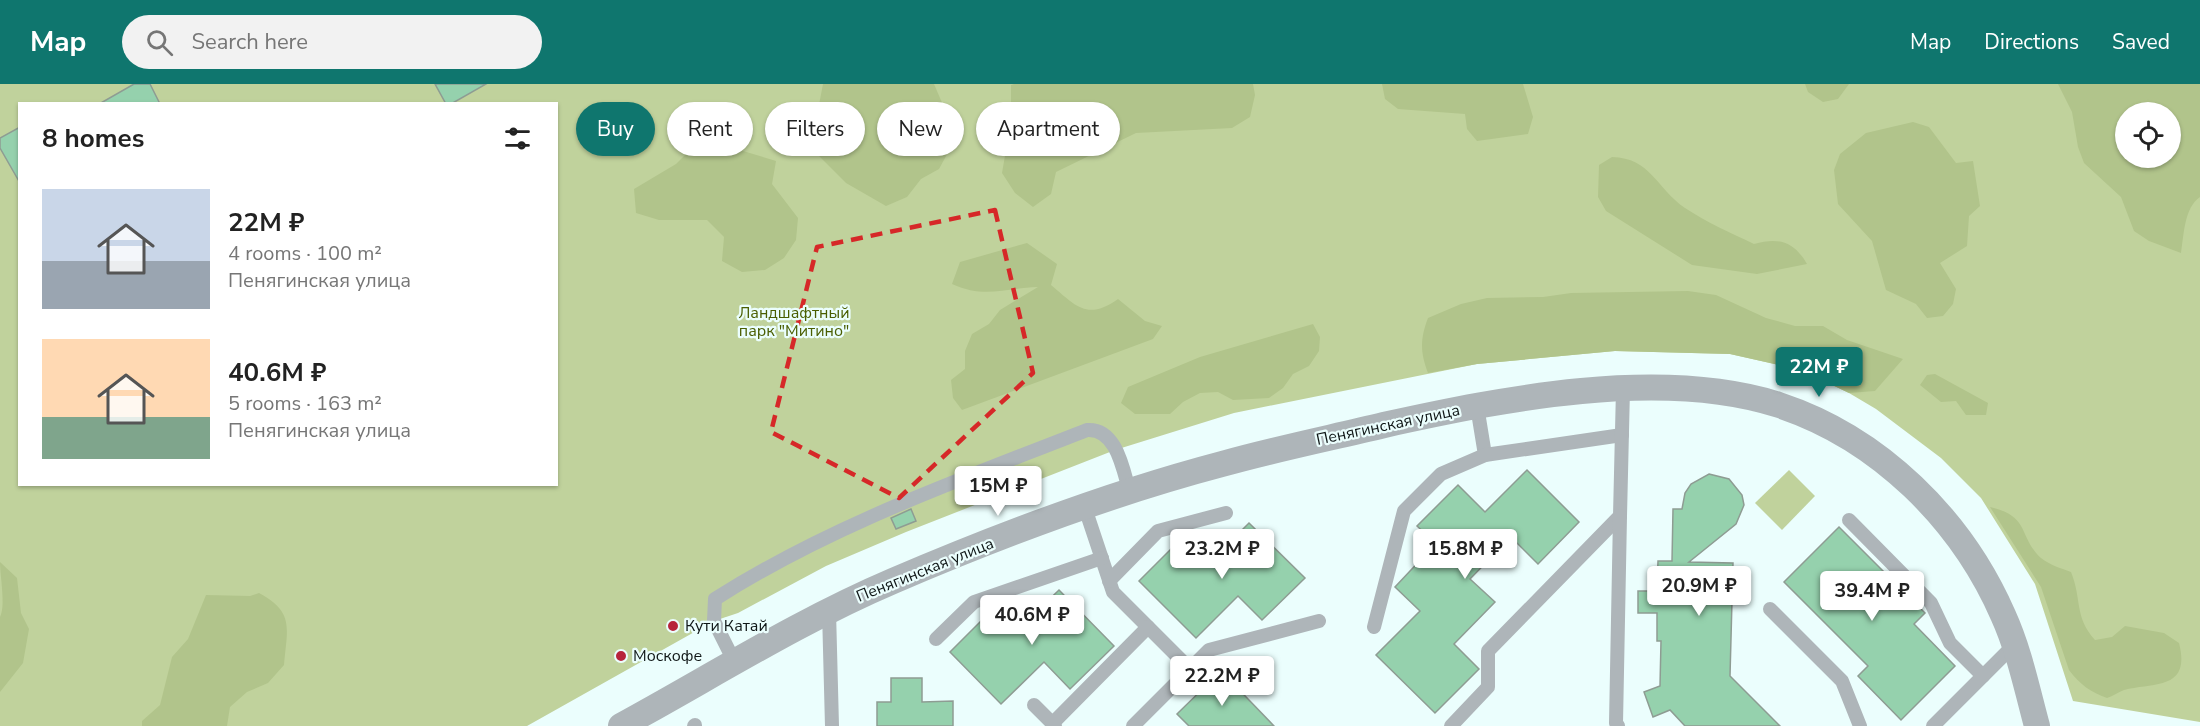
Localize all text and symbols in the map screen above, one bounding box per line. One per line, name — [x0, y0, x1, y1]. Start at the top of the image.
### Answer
search box — [122, 15, 542, 69]
text: Map — [30, 23, 86, 61]
icon: search — [143, 26, 176, 59]
text: Search here — [191, 27, 308, 57]
text: Map — [1910, 28, 1951, 56]
text: Directions — [1984, 28, 2079, 56]
text: Saved — [2112, 28, 2170, 56]
chip: Buy — [576, 102, 655, 156]
chip: Rent — [667, 102, 753, 156]
chip: Filters — [765, 102, 865, 156]
chip: New — [877, 102, 964, 156]
chip: Apartment — [976, 102, 1120, 156]
map controls — [2115, 102, 2181, 168]
button: locate — [2115, 102, 2181, 168]
text: 8 homes — [42, 121, 144, 156]
icon: filters — [501, 122, 534, 155]
text: 22M ₽ — [228, 205, 304, 240]
icon: home — [90, 213, 162, 285]
text: 4 rooms · 100 m² — [228, 240, 382, 267]
text: Пенягинская улица — [228, 267, 411, 294]
park label: Ландшафтный парк "Митино" — [739, 302, 850, 342]
pin: 22M ₽ — [1777, 347, 1861, 398]
text: 22M ₽ — [1790, 353, 1848, 380]
text: 40.6M ₽ — [228, 355, 326, 390]
icon: home — [90, 363, 162, 435]
text: 5 rooms · 163 m² — [228, 390, 382, 417]
street label: Пенягинская улица — [1314, 399, 1462, 451]
text: Пенягинская улица — [228, 417, 411, 444]
pin: 15M ₽ — [956, 466, 1040, 517]
text: 15M ₽ — [969, 472, 1027, 499]
pin: 23.2M ₽ — [1167, 529, 1277, 580]
pin: 15.8M ₽ — [1410, 529, 1520, 580]
street label: Пенягинская улица — [853, 532, 997, 608]
text: 23.2M ₽ — [1184, 535, 1260, 562]
text: 15.8M ₽ — [1427, 535, 1503, 562]
pin: 20.9M ₽ — [1644, 566, 1754, 617]
pin: 39.4M ₽ — [1817, 571, 1927, 622]
text: 20.9M ₽ — [1661, 572, 1737, 599]
text: 39.4M ₽ — [1834, 577, 1910, 604]
pin: 40.6M ₽ — [977, 595, 1087, 646]
text: 40.6M ₽ — [994, 601, 1070, 628]
place label: Кути Катай — [685, 615, 768, 637]
marker: Кути Катай — [666, 619, 680, 633]
place label: Москофе — [633, 645, 702, 667]
marker: Москофе — [614, 649, 628, 663]
pin: 22.2M ₽ — [1167, 656, 1277, 707]
text: 22.2M ₽ — [1184, 662, 1260, 689]

